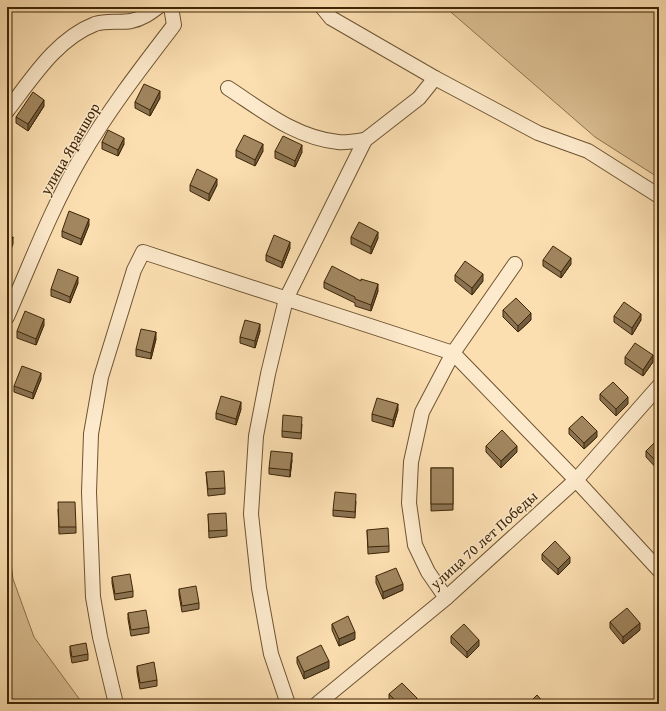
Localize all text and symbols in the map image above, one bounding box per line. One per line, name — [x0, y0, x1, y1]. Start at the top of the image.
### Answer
street label: улица Яраншор — [34, 99, 105, 200]
street label: улица 70 лет Победы — [425, 485, 542, 594]

